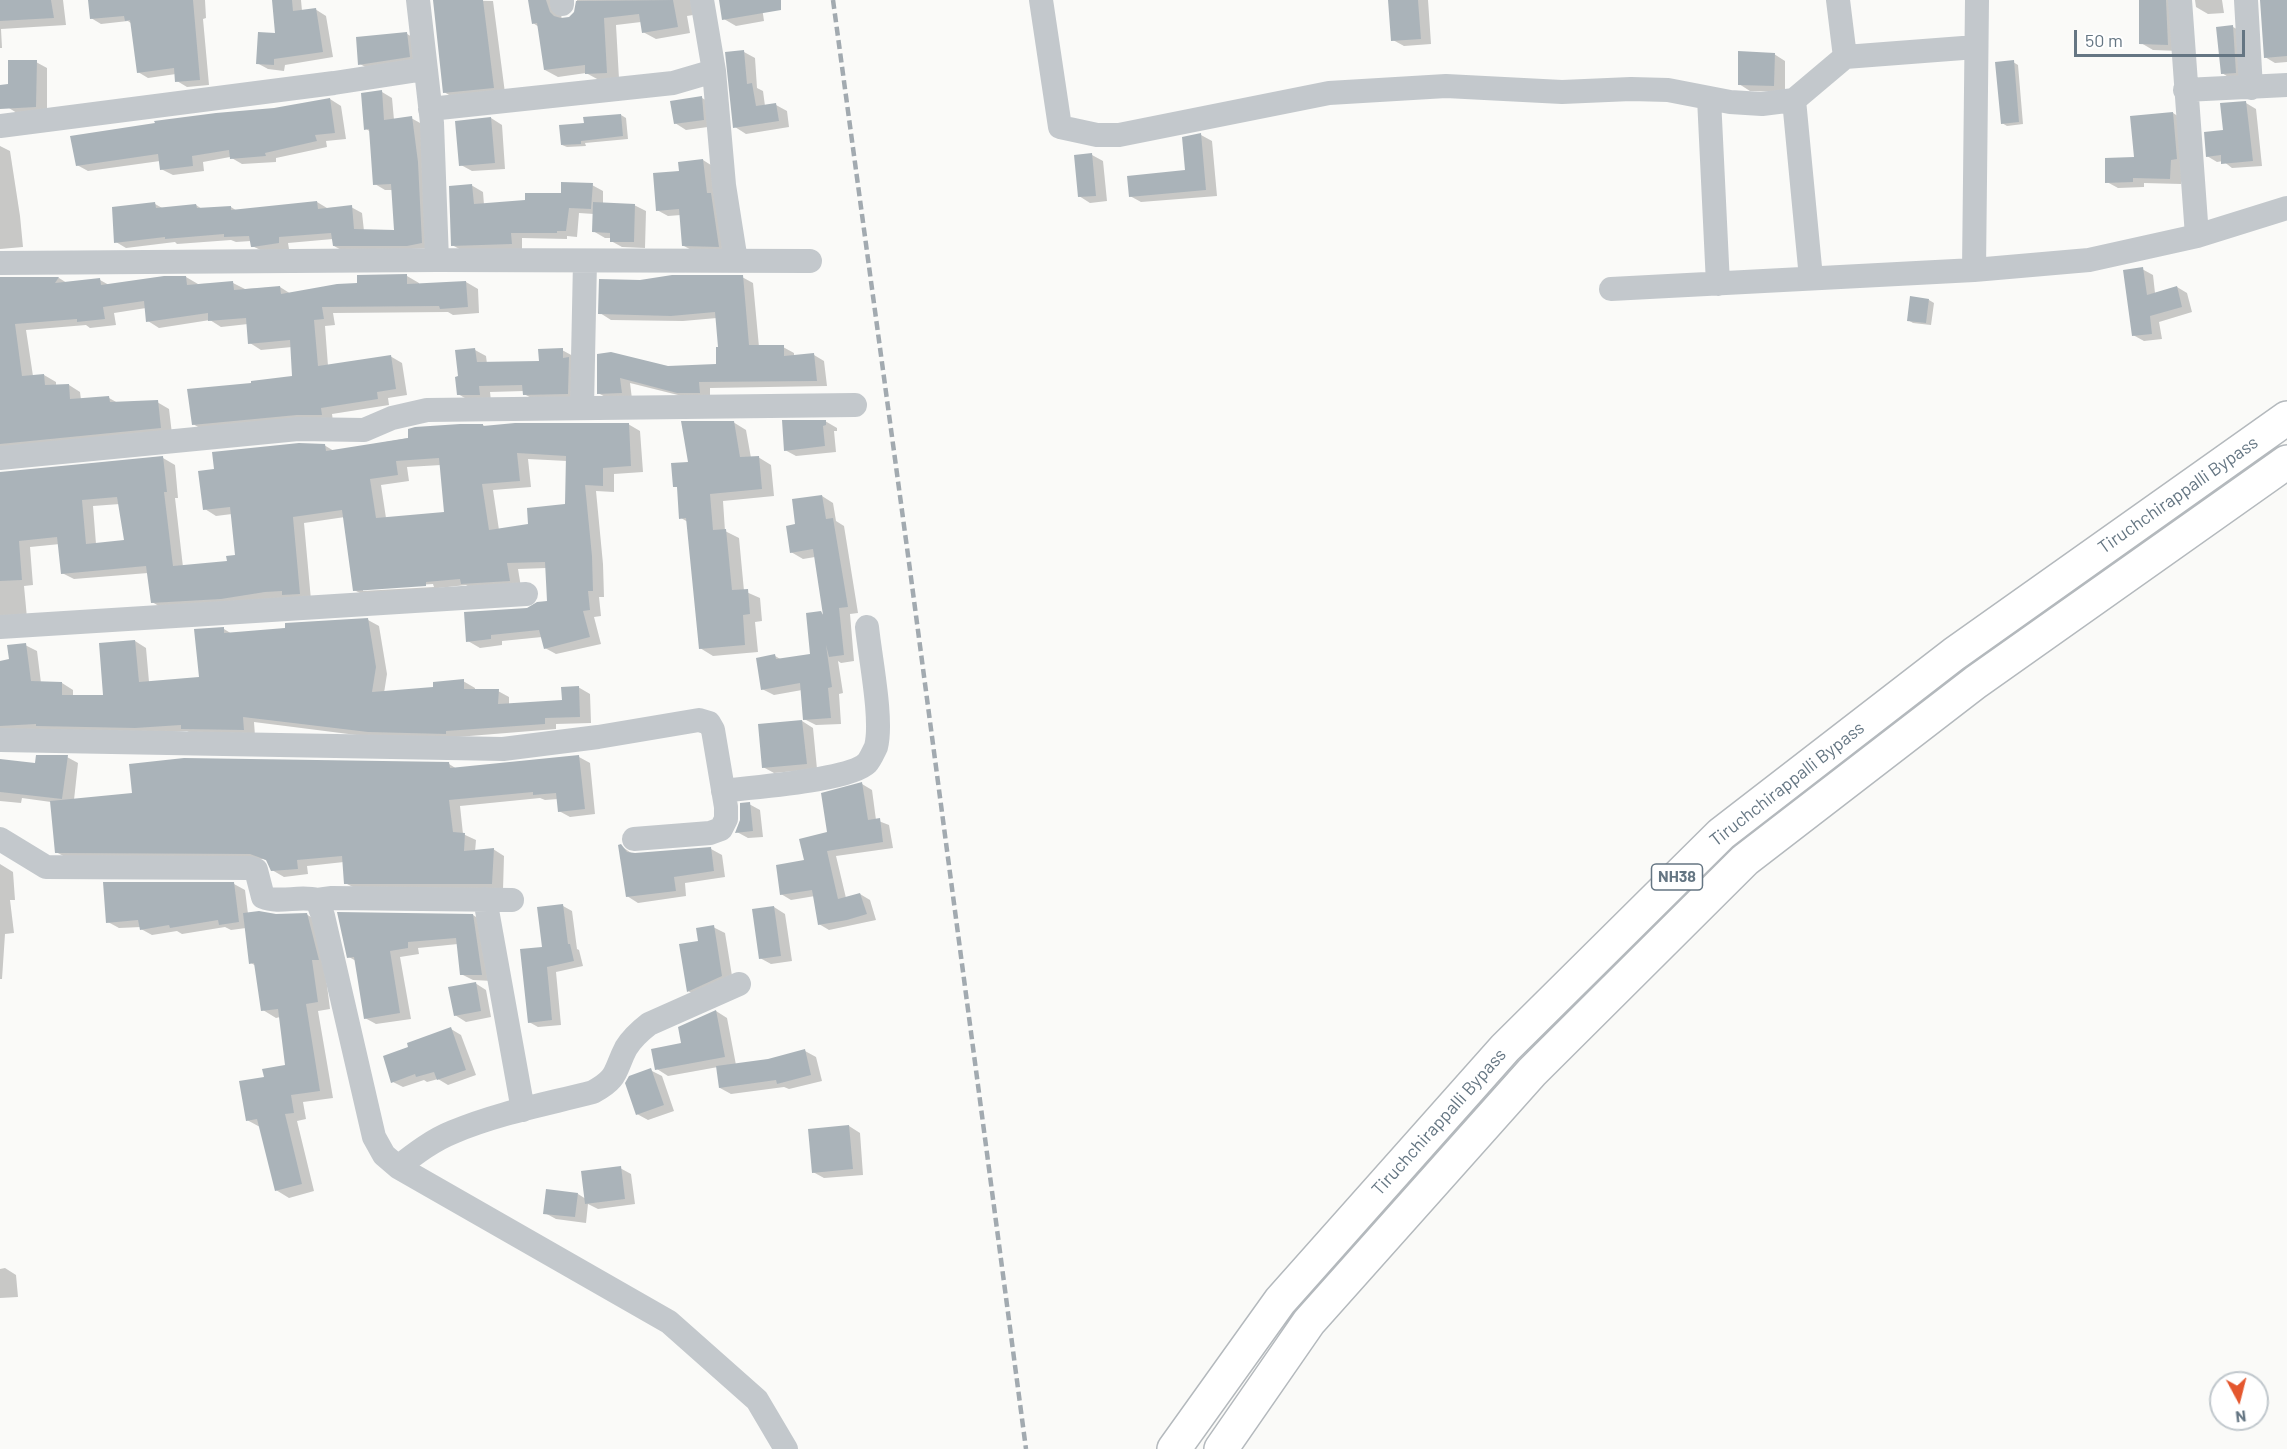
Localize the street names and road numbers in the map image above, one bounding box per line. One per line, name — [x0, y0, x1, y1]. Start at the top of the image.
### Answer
street label: Tiruchchirappalli Bypass — [2094, 432, 2262, 558]
street label: Tiruchchirappalli Bypass — [1705, 717, 1869, 851]
road number: NH38 — [1652, 864, 1702, 890]
street label: Tiruchchirappalli Bypass — [1367, 1044, 1511, 1200]

